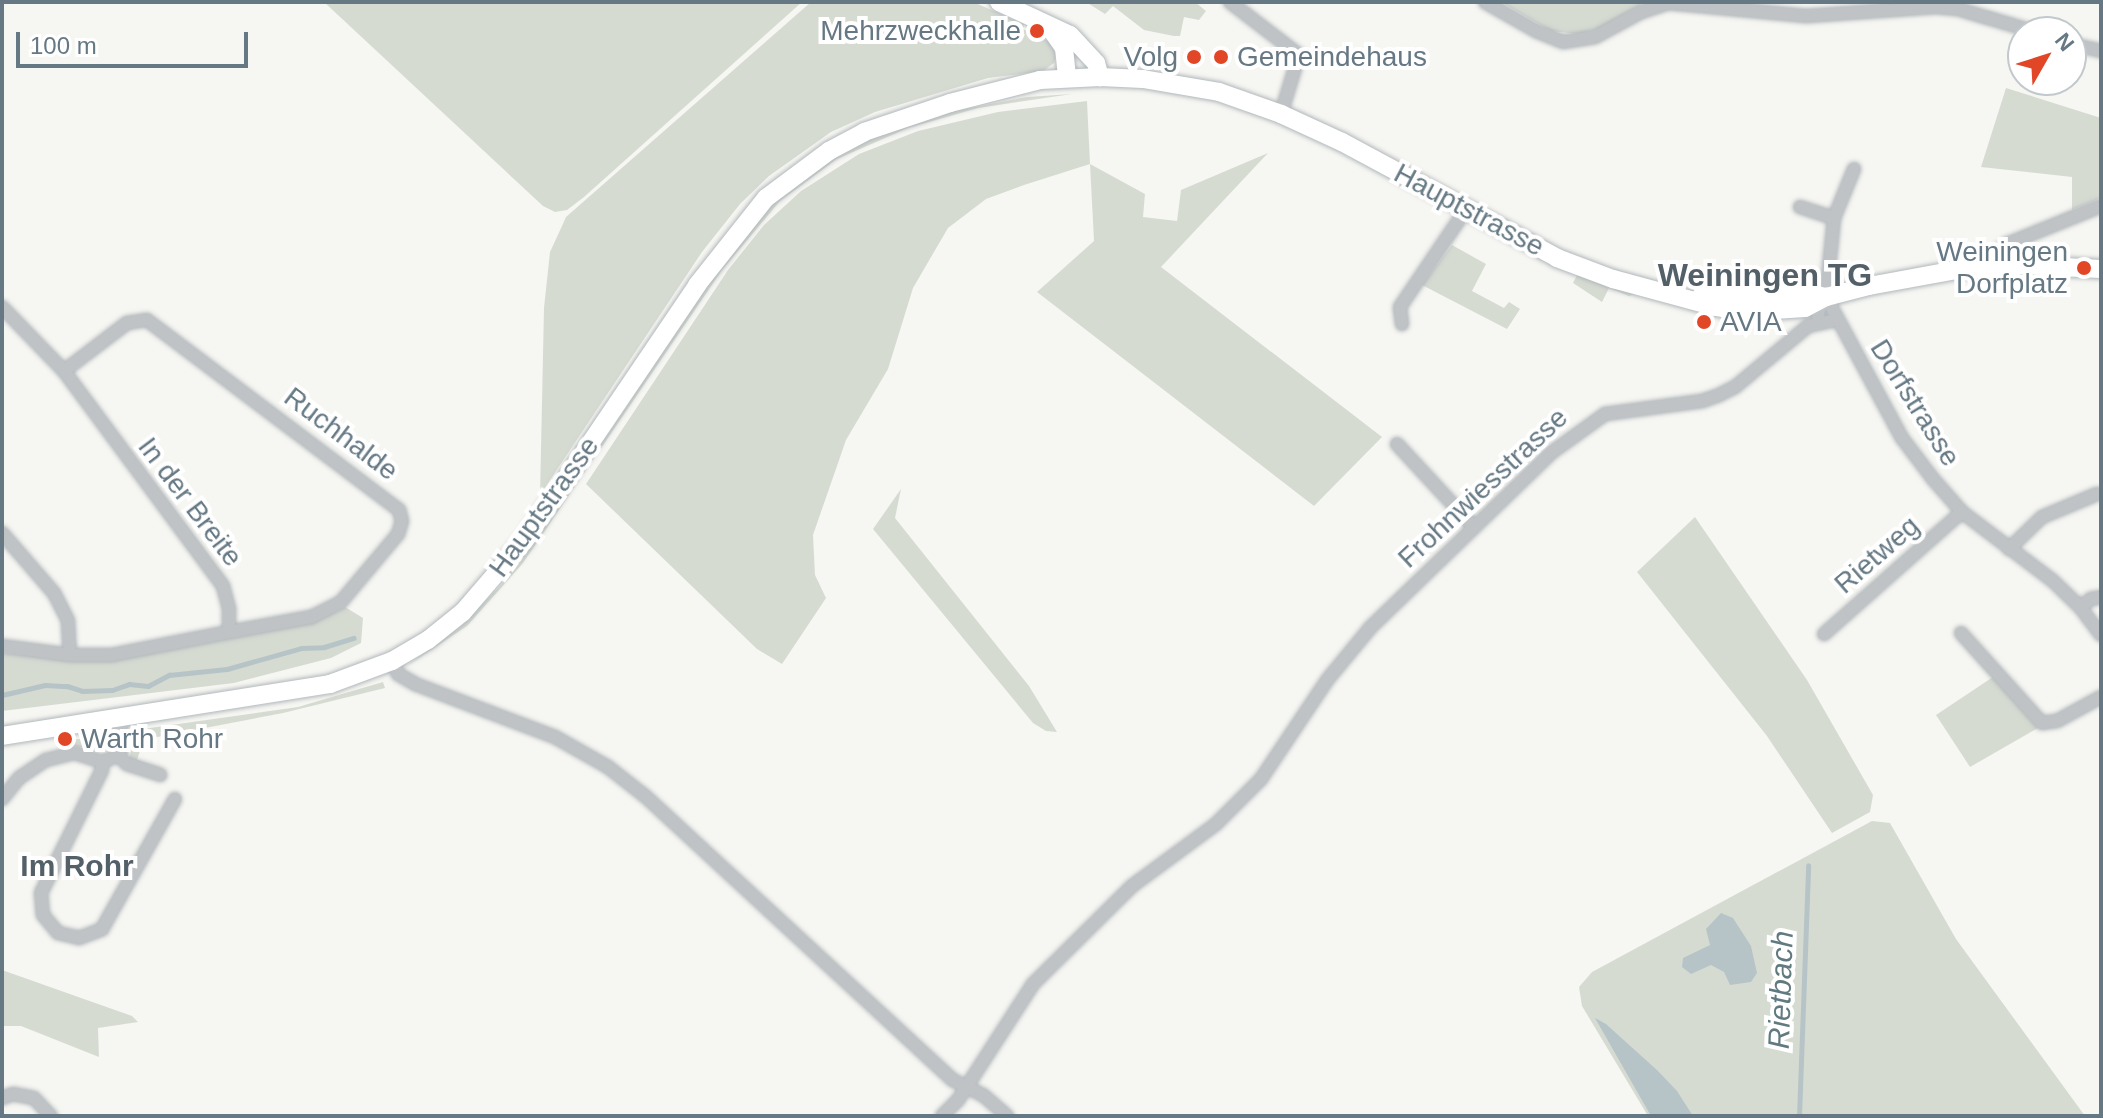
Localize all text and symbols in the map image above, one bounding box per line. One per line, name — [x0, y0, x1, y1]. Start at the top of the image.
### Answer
place label: Mehrzweckhalle — [820, 14, 1021, 48]
scale bar — [20, 16, 252, 66]
north arrow — [2007, 16, 2087, 96]
marker: Mehrzweckhalle — [1028, 22, 1046, 40]
text: N — [2050, 28, 2079, 56]
text: 100 m — [30, 32, 97, 59]
place label: Volg — [1124, 40, 1178, 74]
place label: Gemeindehaus — [1237, 40, 1427, 74]
marker: Volg — [1185, 48, 1203, 66]
marker: Gemeindehaus — [1212, 48, 1230, 66]
street label: Hauptstrasse — [1388, 156, 1550, 264]
place label: Weiningen Dorfplatz — [1936, 235, 2068, 301]
district label: Weiningen TG — [1658, 256, 1872, 294]
marker: Weiningen Dorfplatz — [2075, 259, 2093, 277]
place label: AVIA — [1720, 305, 1782, 339]
marker: AVIA — [1695, 313, 1713, 331]
street label: Dorfstrasse — [1863, 333, 1967, 473]
street label: Ruchhalde — [277, 380, 405, 488]
street label: Frohnwiesstrasse — [1391, 401, 1575, 575]
street label: Hauptstrasse — [482, 430, 606, 584]
street label: In der Breite — [131, 431, 249, 573]
street label: Rietweg — [1828, 509, 1926, 601]
place label: Warth Rohr — [81, 722, 223, 756]
marker: Warth Rohr — [56, 730, 74, 748]
district label: Im Rohr — [20, 848, 134, 884]
water label: Rietbach — [1761, 930, 1801, 1050]

